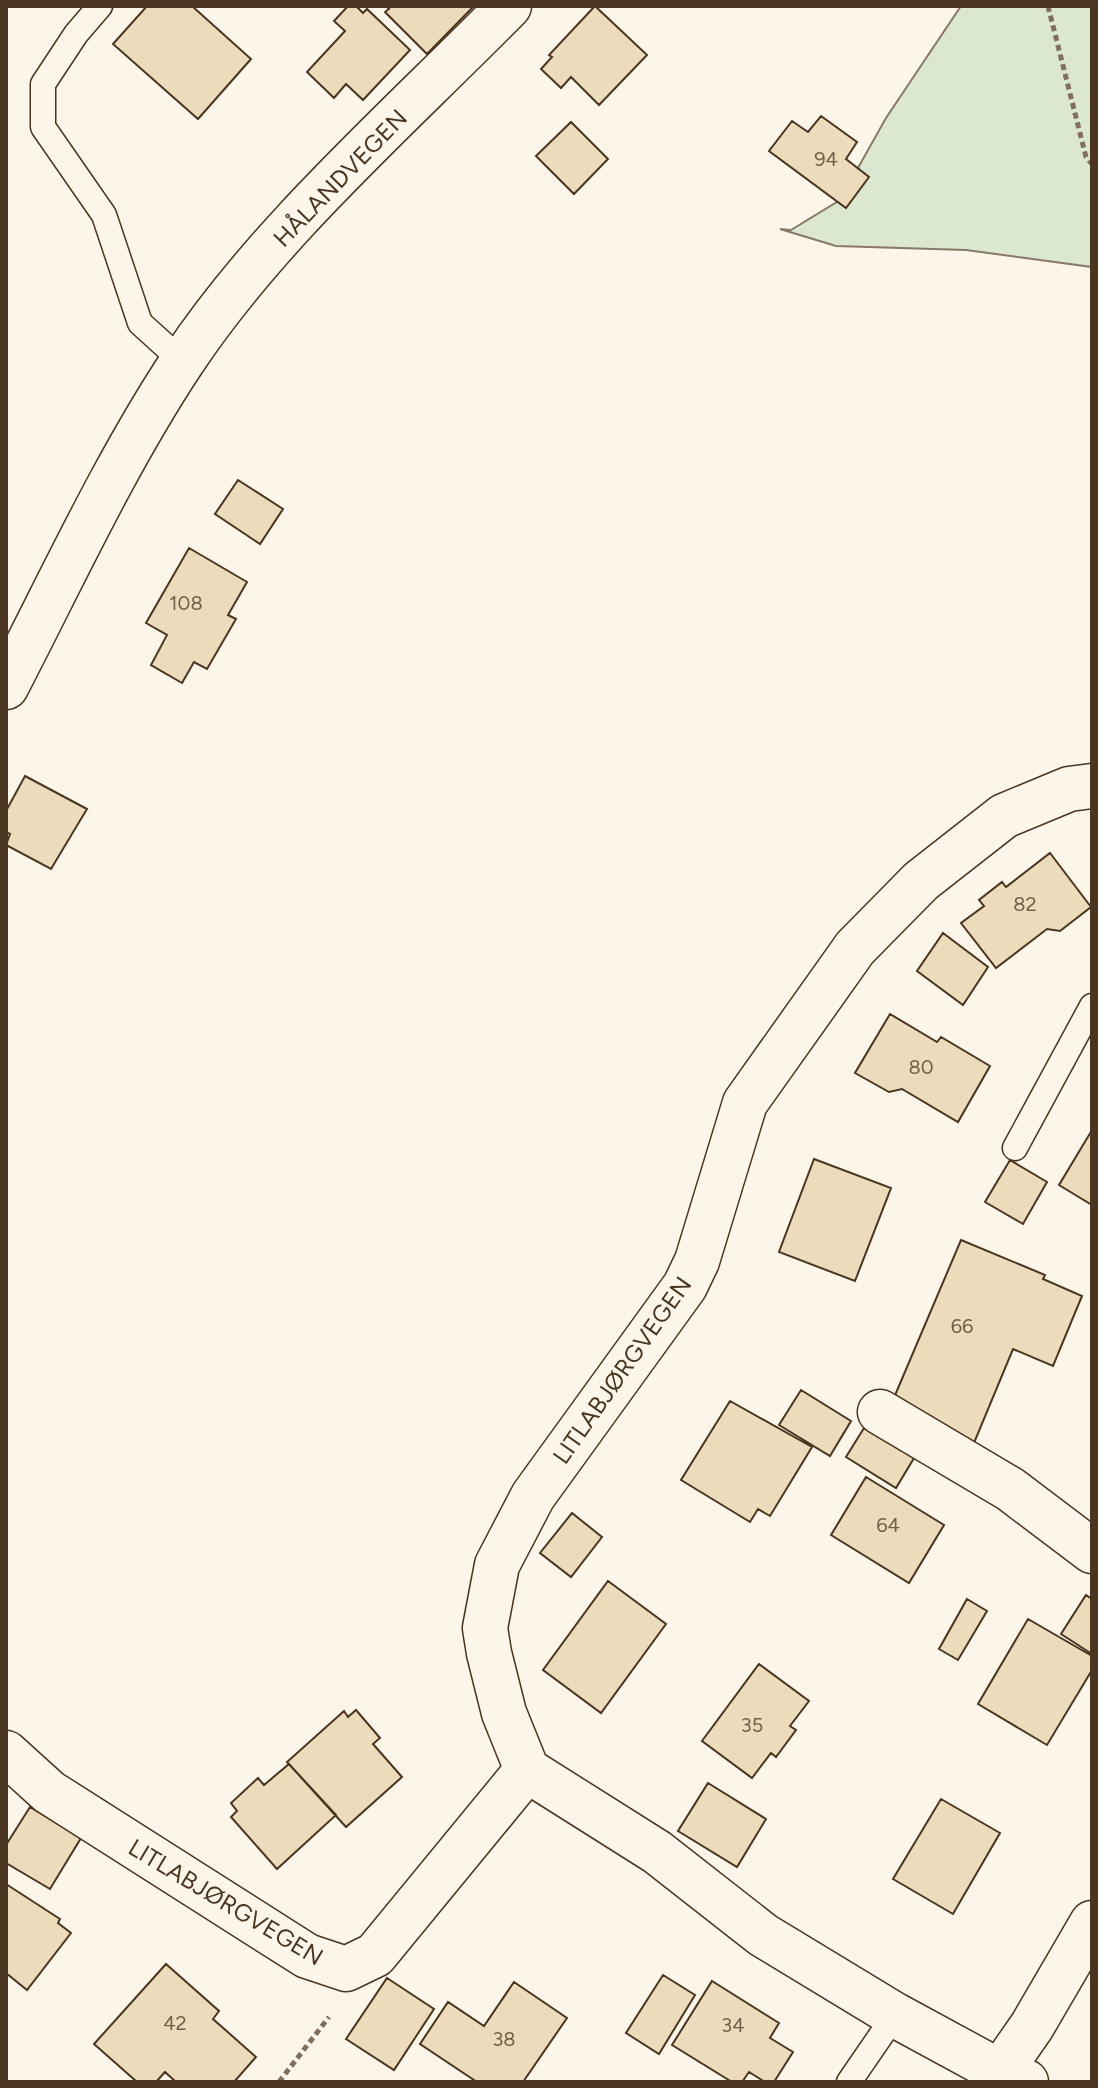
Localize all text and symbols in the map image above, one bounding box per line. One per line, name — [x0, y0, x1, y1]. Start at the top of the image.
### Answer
street label: HÅLANDVEGEN — [267, 103, 413, 253]
house number: 94 — [814, 147, 838, 171]
house number: 108 — [169, 591, 203, 615]
house number: 82 — [1013, 892, 1037, 916]
house number: 80 — [908, 1055, 934, 1079]
street label: LITLABJØRGVEGEN — [546, 1271, 698, 1469]
house number: 66 — [951, 1314, 973, 1338]
house number: 64 — [876, 1513, 900, 1537]
house number: 35 — [741, 1713, 763, 1737]
street label: LITLABJØRGVEGEN — [123, 1832, 329, 1972]
house number: 42 — [163, 2011, 187, 2035]
house number: 34 — [721, 2013, 745, 2037]
house number: 38 — [492, 2027, 516, 2051]

